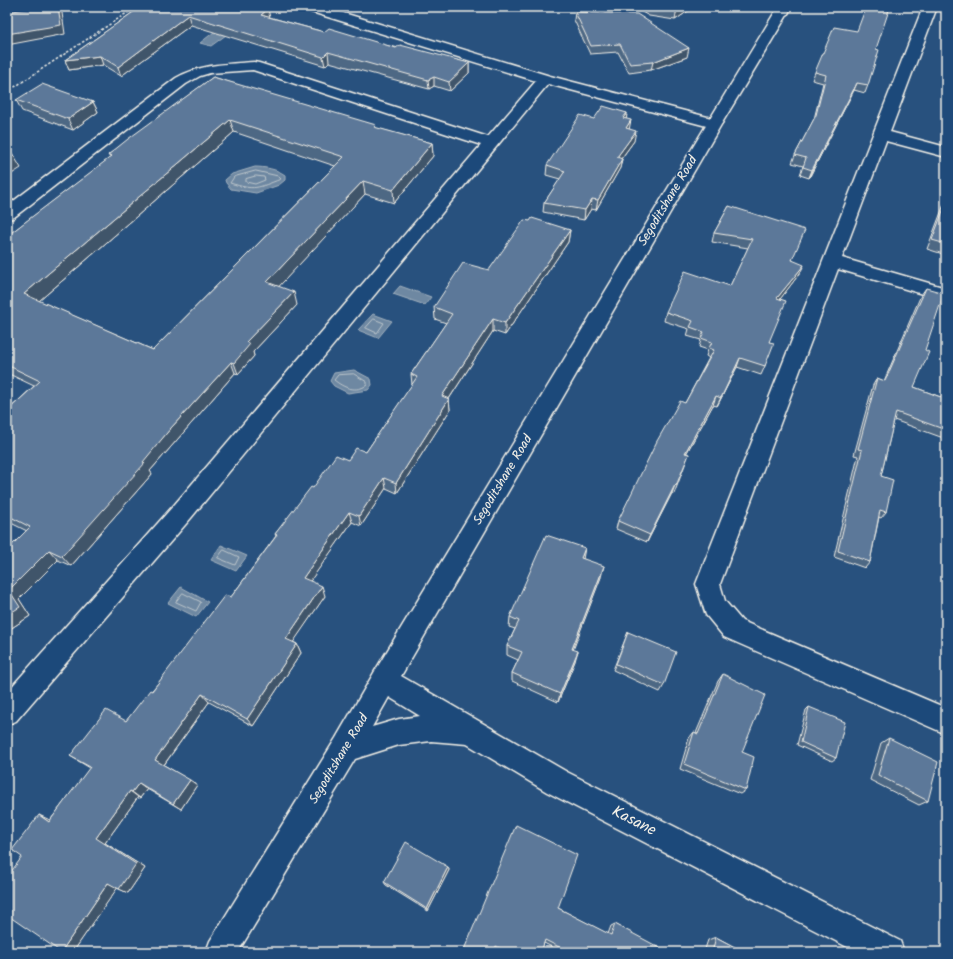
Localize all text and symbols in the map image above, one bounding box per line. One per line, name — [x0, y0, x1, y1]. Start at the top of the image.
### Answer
street label: Segoditshane Road — [633, 151, 704, 250]
street label: Segoditshane Road — [468, 430, 539, 529]
street label: Segoditshane Road — [304, 709, 375, 808]
street label: Kasane — [607, 799, 661, 843]

